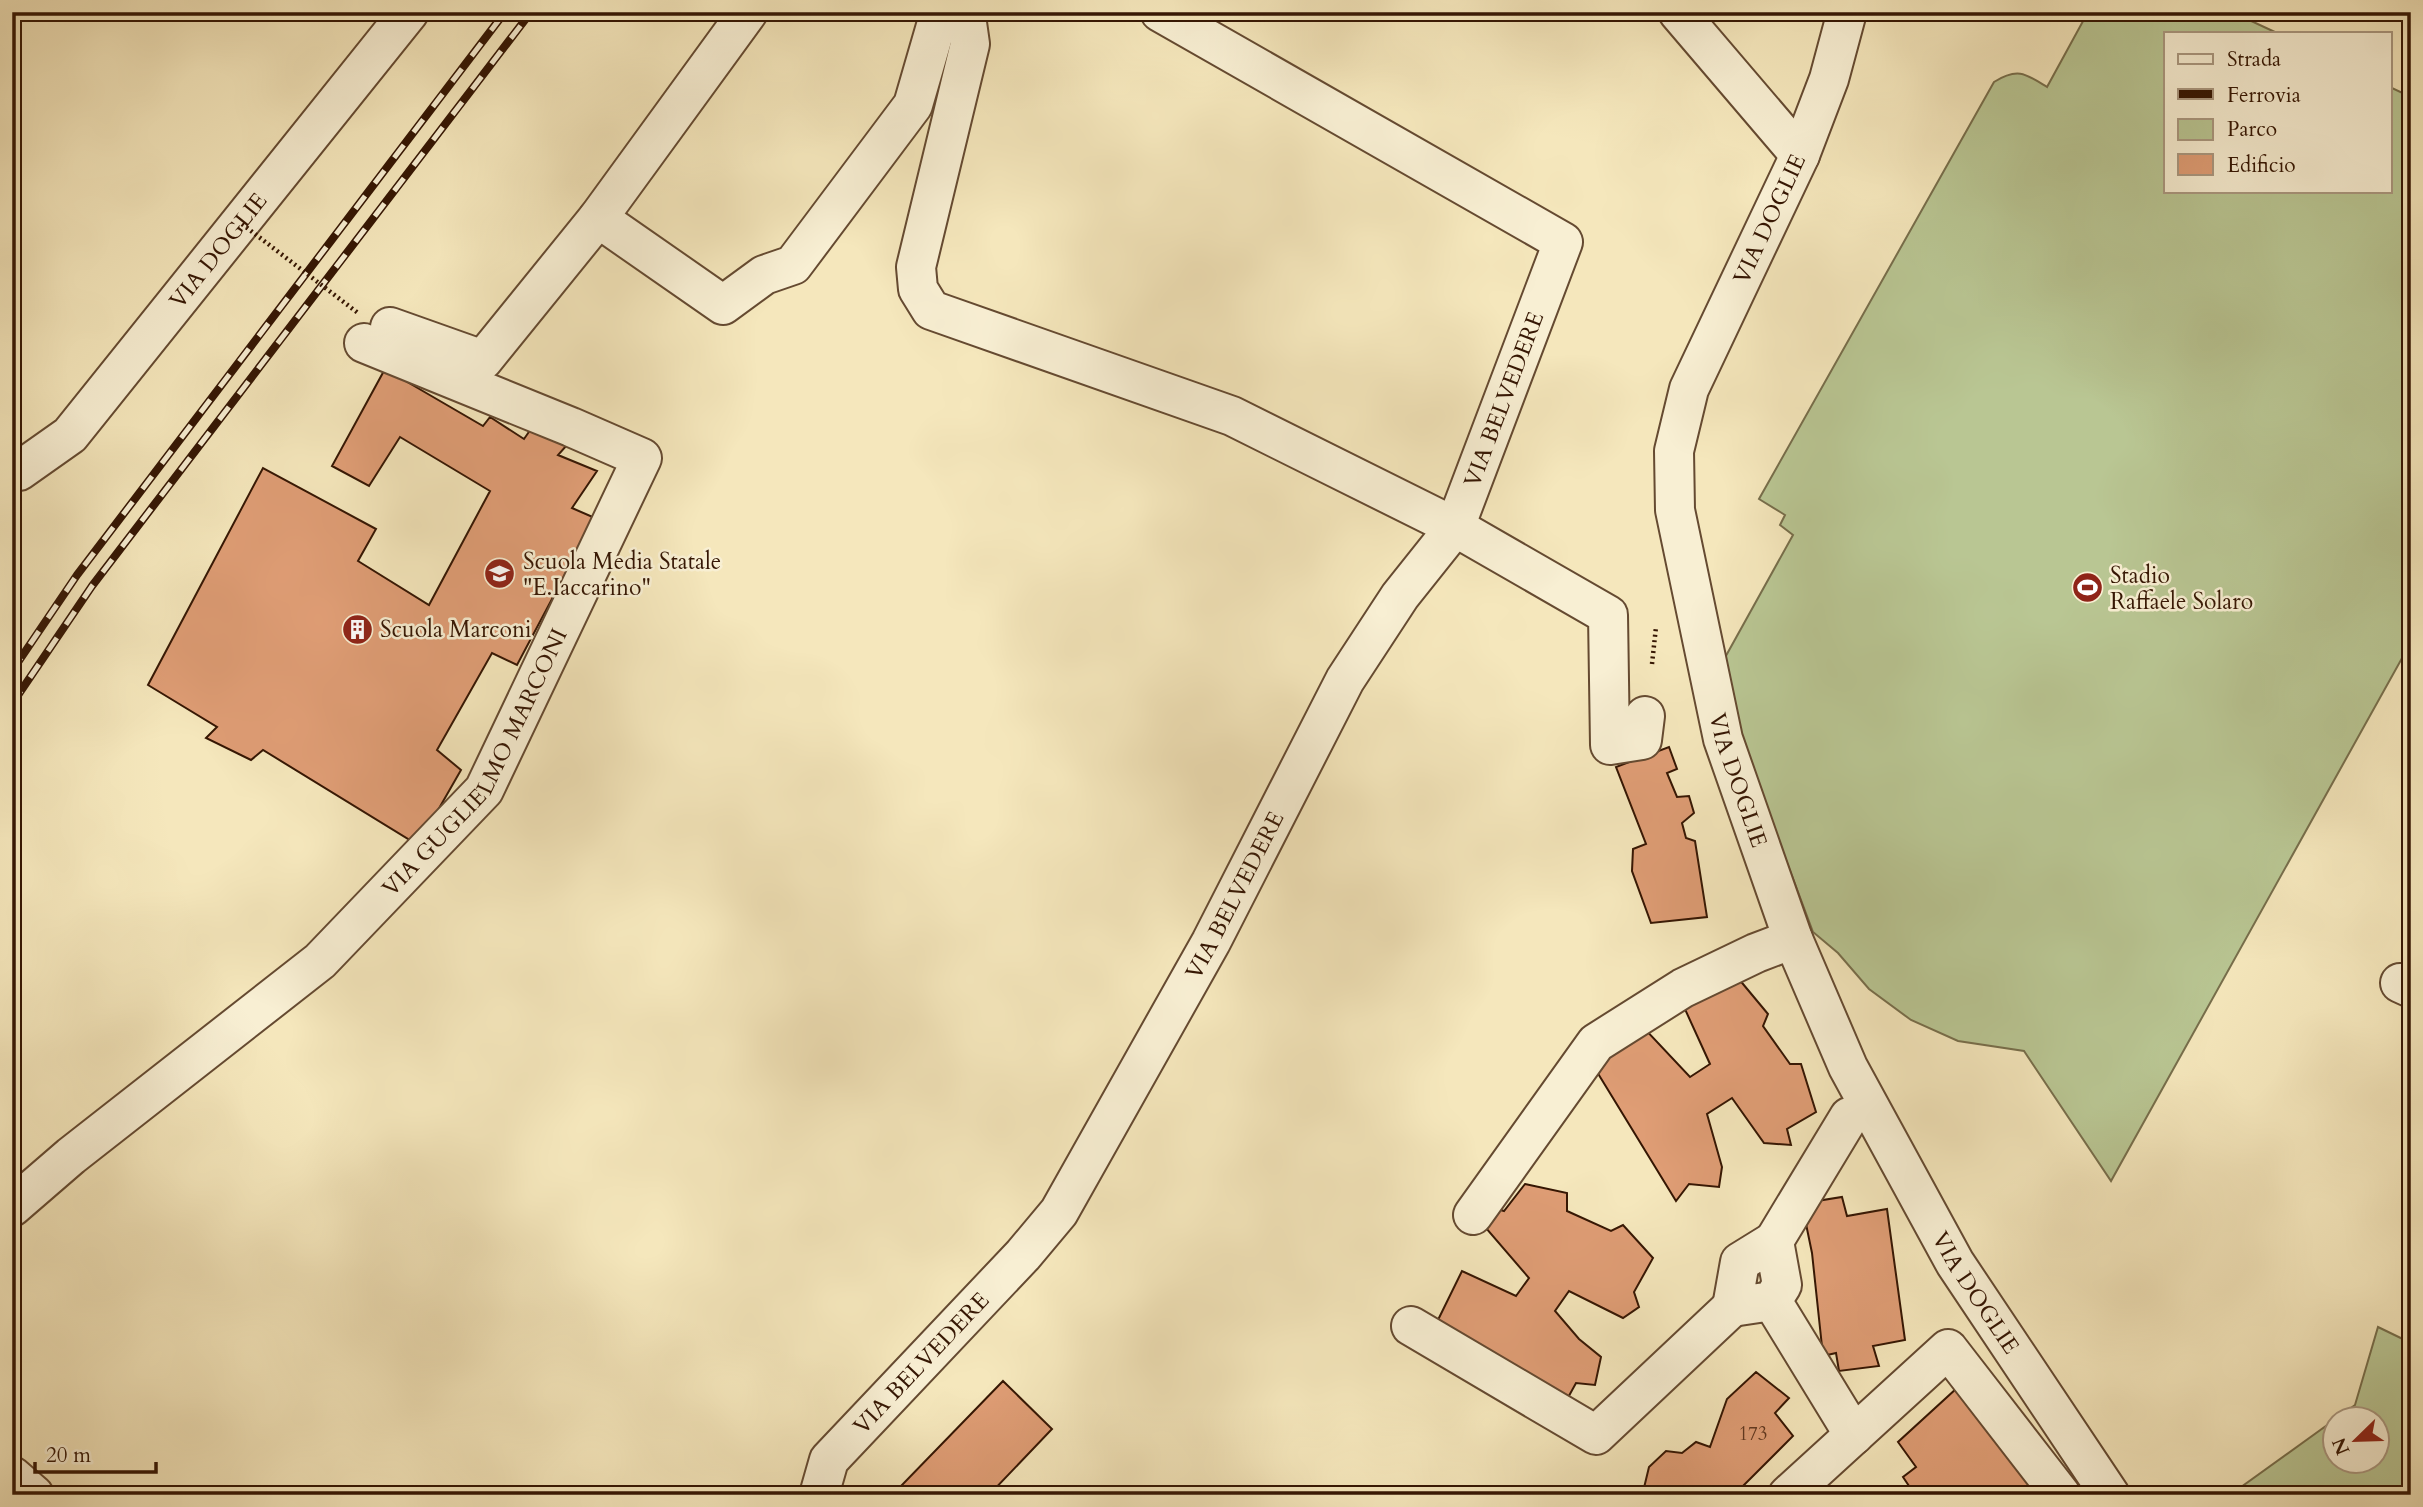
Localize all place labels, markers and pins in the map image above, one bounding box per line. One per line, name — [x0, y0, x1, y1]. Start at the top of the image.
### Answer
place label: Scuola Media Statale "E.Iaccarino" — [523, 546, 721, 603]
school or university icon: Scuola Media Statale "E.Iaccarino" — [483, 557, 517, 591]
place label: Stadio Raffaele Solaro — [2110, 560, 2253, 617]
sports icon: Stadio Raffaele Solaro — [2070, 571, 2104, 605]
building icon: Scuola Marconi — [340, 612, 374, 646]
place label: Scuola Marconi — [380, 614, 532, 645]

